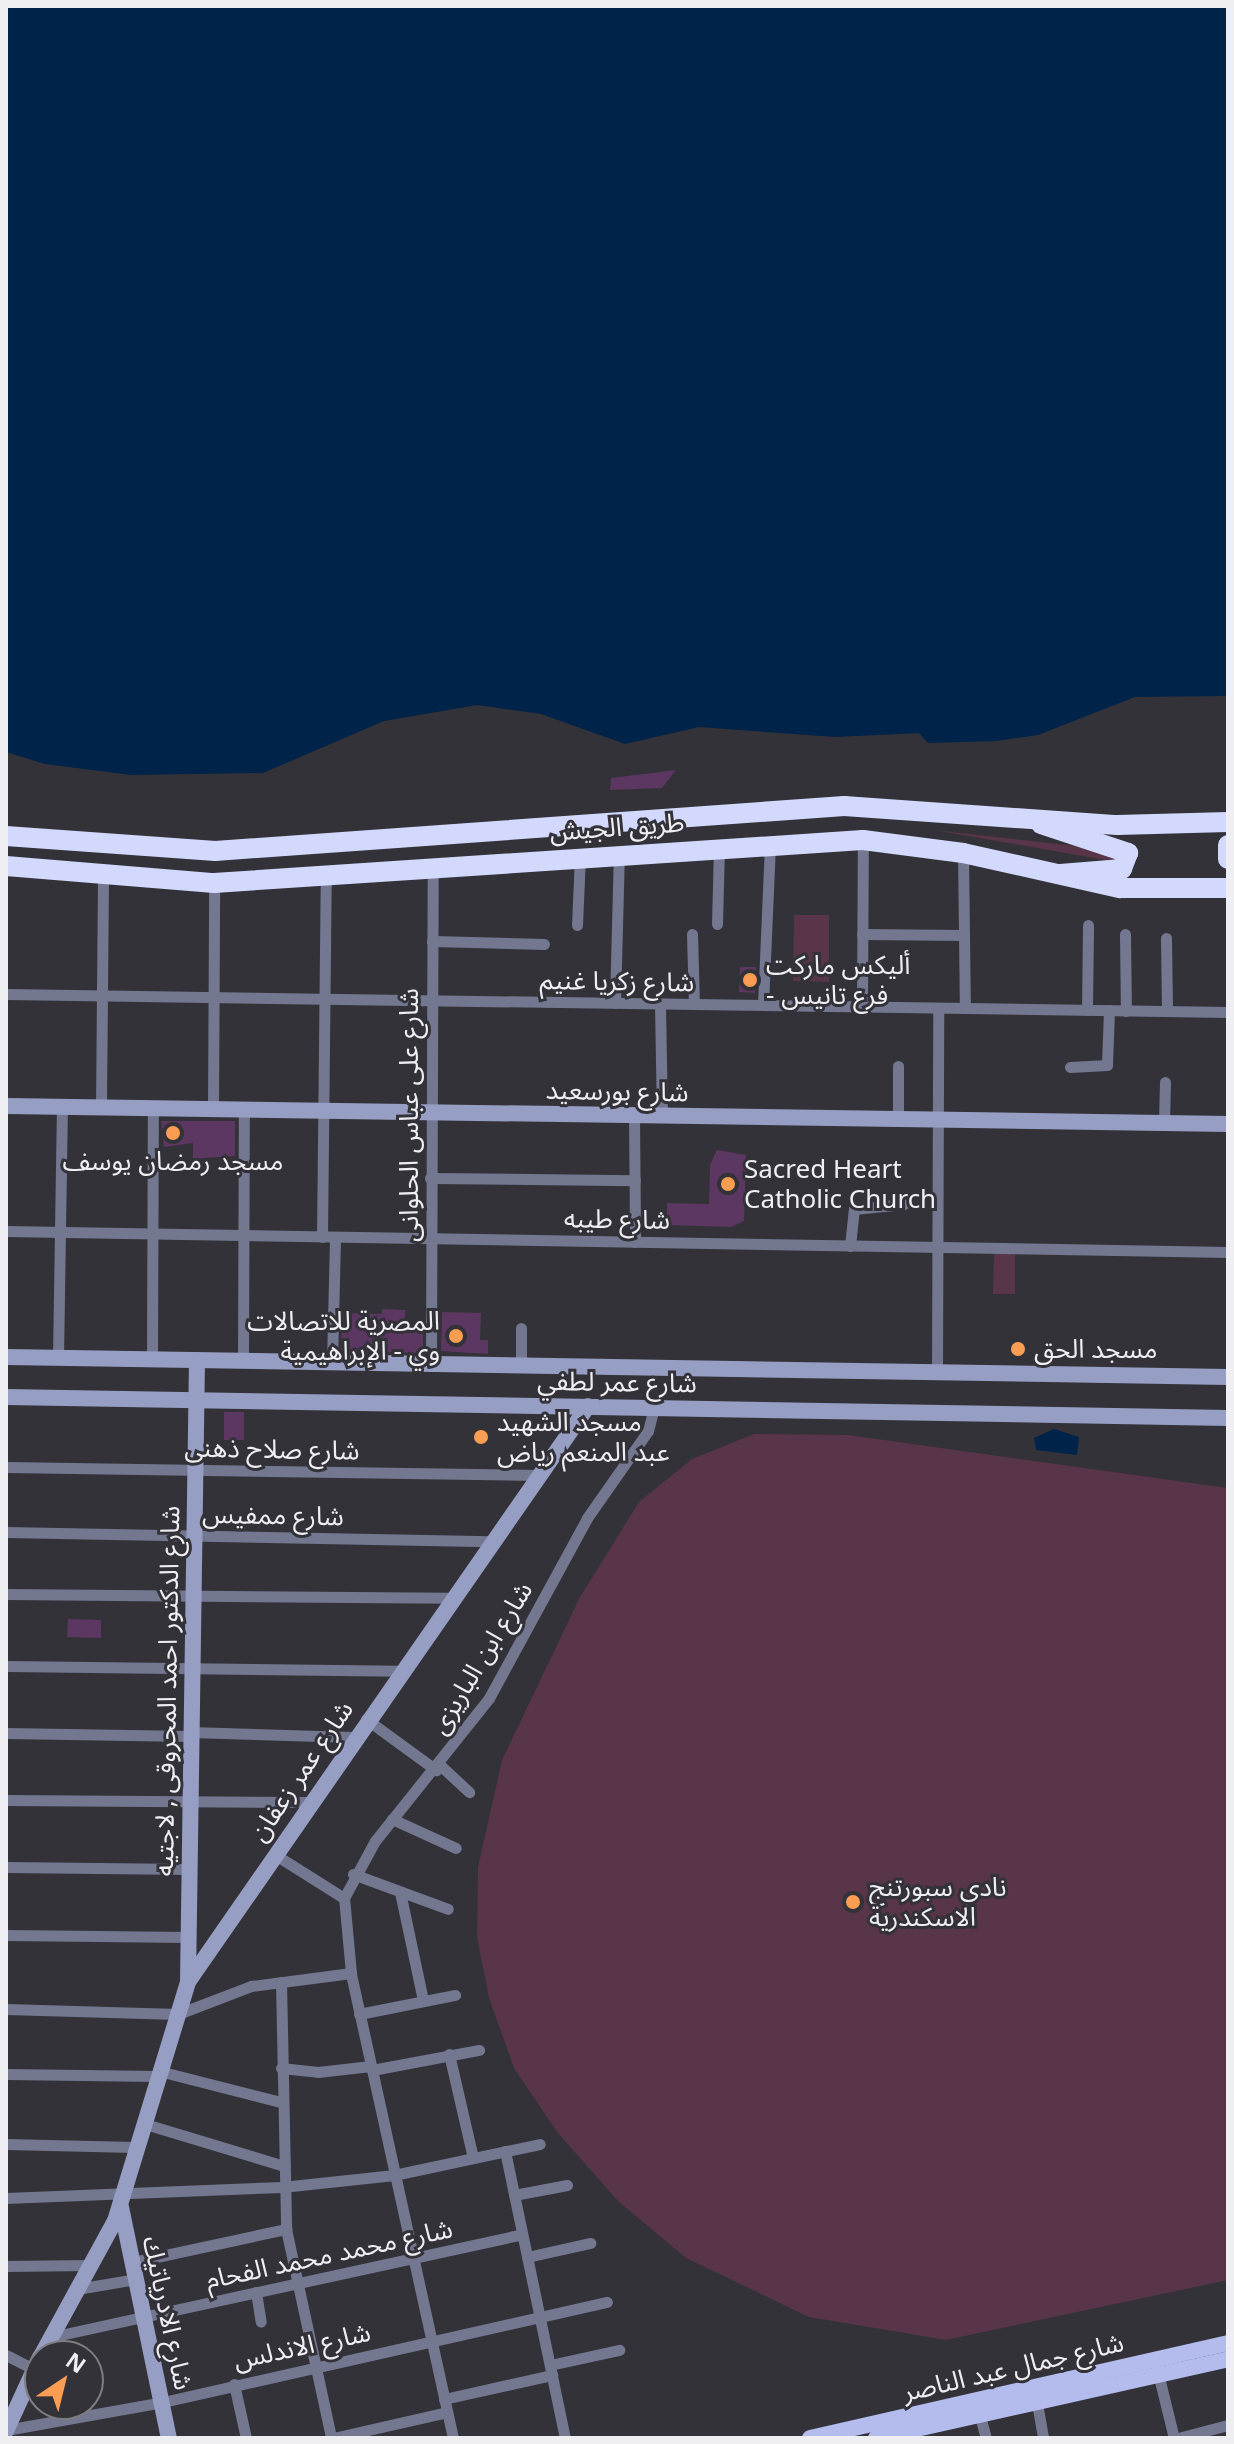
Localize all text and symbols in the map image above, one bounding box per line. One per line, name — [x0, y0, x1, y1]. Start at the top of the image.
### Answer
street label: طريق الجيش — [549, 807, 685, 847]
place label: أليكس ماركت - فرع تانيس — [766, 949, 910, 1010]
street label: شارع زكريا غنيم — [539, 964, 695, 998]
marker: أليكس ماركت - فرع تانيس — [741, 971, 759, 989]
street label: شارع على عباس الحلوانى — [393, 988, 425, 1242]
street label: شارع بورسعيد — [545, 1074, 689, 1108]
marker: مسجد رمضان يوسف — [164, 1124, 182, 1142]
place label: مسجد رمضان يوسف — [63, 1145, 283, 1177]
place label: Sacred Heart Catholic Church — [744, 1153, 936, 1214]
marker: Sacred Heart Catholic Church — [719, 1175, 737, 1193]
street label: شارع طيبه — [564, 1202, 670, 1236]
place label: المصرية للاتصالات وي - الإبراهيمية — [247, 1305, 440, 1366]
marker: المصرية للاتصالات وي - الإبراهيمية — [447, 1327, 465, 1345]
place label: مسجد الحق — [1034, 1333, 1157, 1365]
marker: مسجد الحق — [1009, 1340, 1027, 1358]
street label: شارع عمر لطفي — [537, 1365, 697, 1399]
place label: مسجد الشهيد عبد المنعم رياض — [497, 1406, 669, 1468]
marker: مسجد الشهيد عبد المنعم رياض — [472, 1428, 490, 1446]
street label: شارع صلاح ذهنى — [184, 1432, 360, 1466]
street label: شارع ممفيس — [202, 1498, 344, 1532]
street label: شارع الدكتور احمد المحروقى , لاجتيه — [148, 1506, 186, 1876]
street label: شارع ابن الباريزى — [423, 1576, 539, 1740]
street label: شارع عمر زعفان — [243, 1695, 359, 1847]
place label: نادي سبورتنج الاسكندرية — [869, 1871, 1006, 1932]
marker: نادي سبورتنج الاسكندرية — [844, 1893, 862, 1911]
street label: شارع محمد محمد الفحام — [203, 2213, 455, 2295]
street label: شارع الادرياتيك — [136, 2233, 200, 2393]
street label: شارع الاندلس — [231, 2316, 373, 2376]
street label: شارع جمال عبد الناصر — [899, 2326, 1127, 2408]
north arrow — [24, 2340, 104, 2420]
text: N — [61, 2345, 93, 2379]

